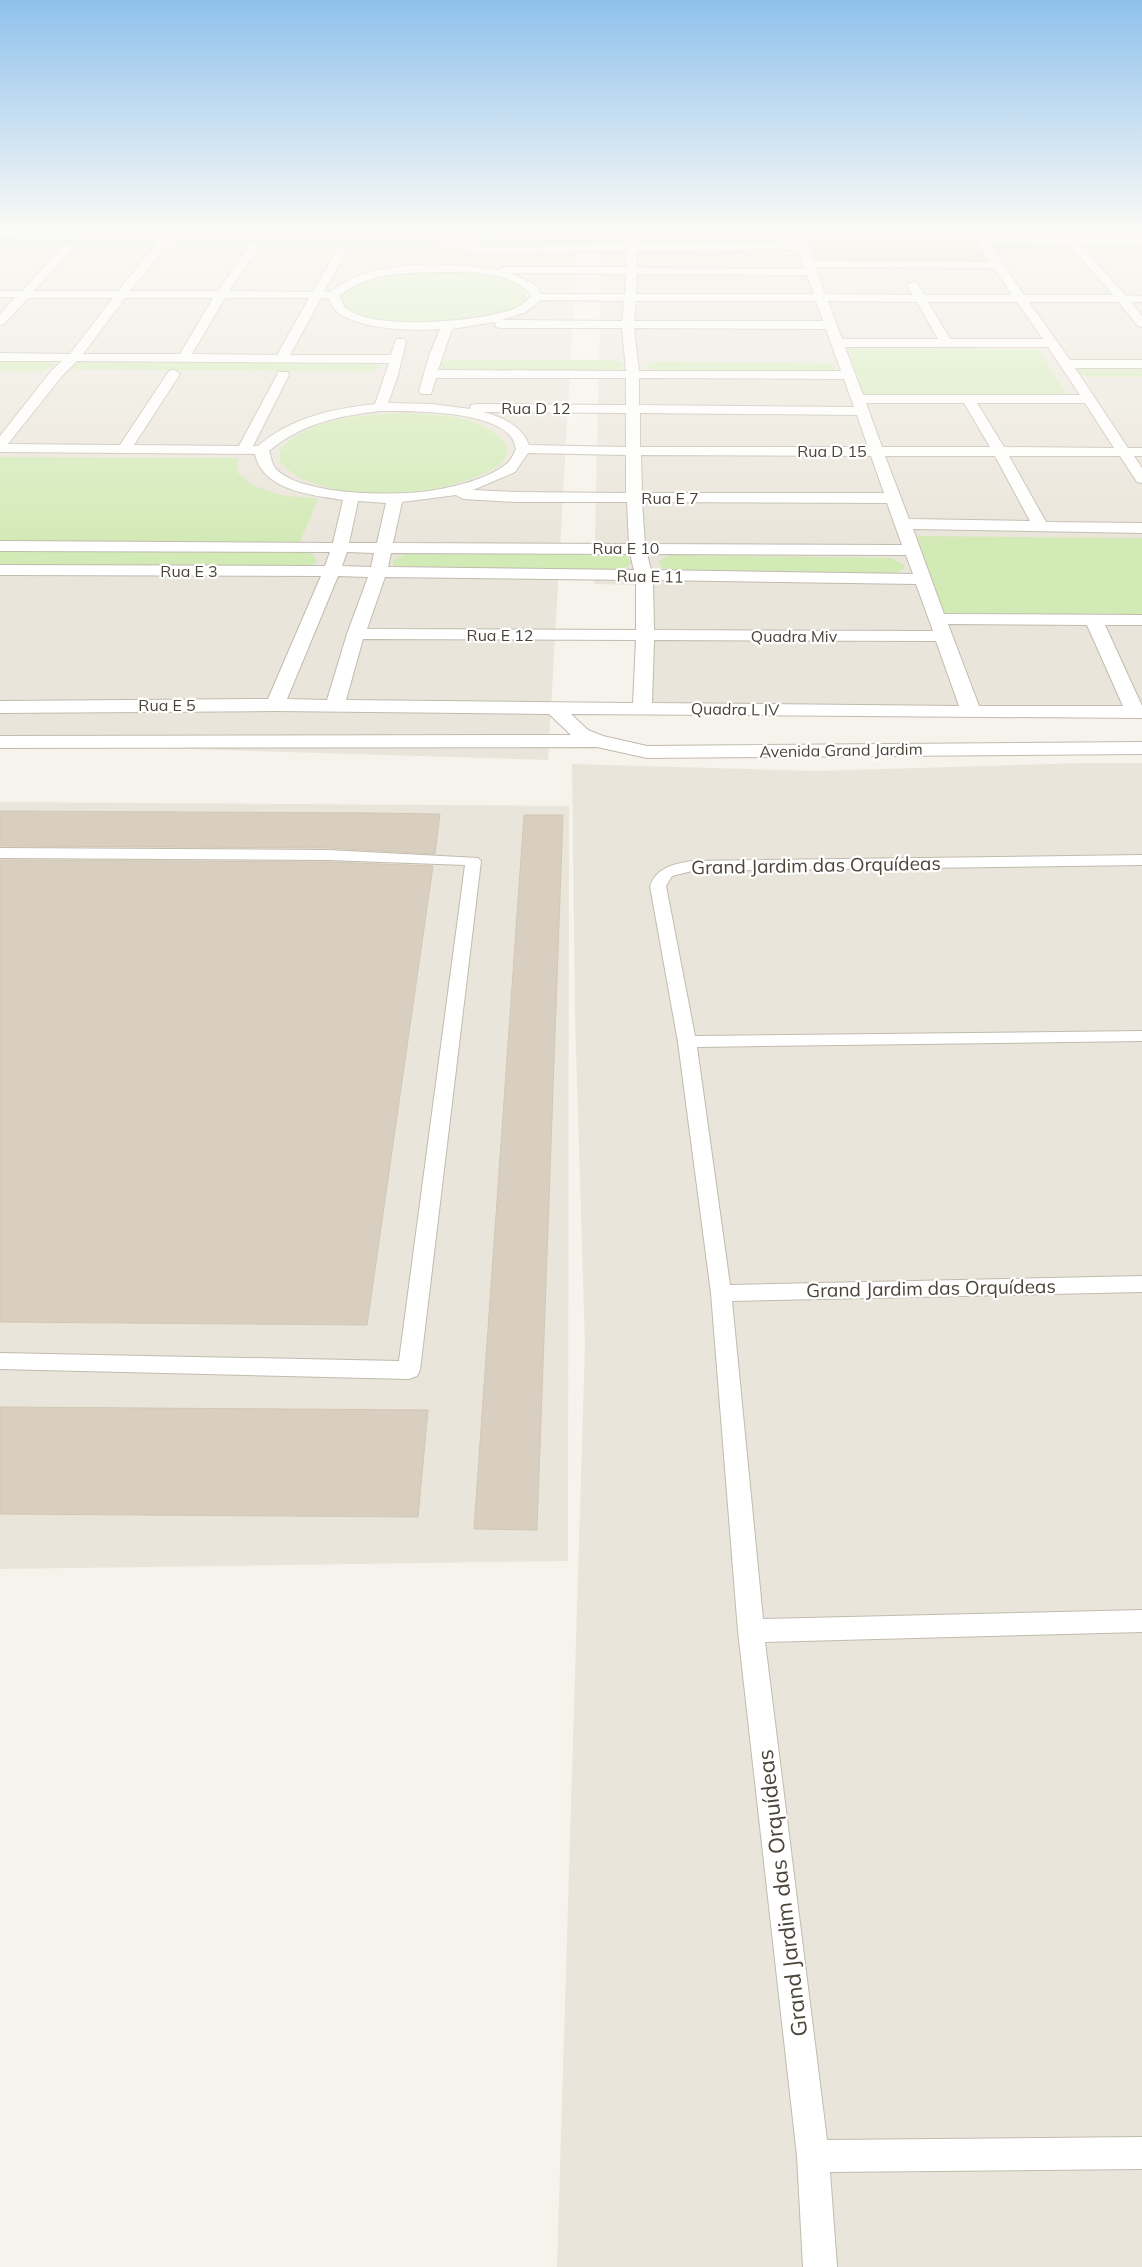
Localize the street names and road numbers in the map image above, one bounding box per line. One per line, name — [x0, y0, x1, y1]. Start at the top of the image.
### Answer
street label: Rua D 12 — [501, 398, 571, 418]
street label: Rua D 15 — [797, 441, 867, 461]
street label: Rua E 7 — [641, 488, 699, 508]
street label: Rua E 10 — [593, 538, 659, 558]
street label: Rua E 3 — [160, 561, 218, 581]
street label: Rua E 11 — [616, 565, 684, 587]
street label: Rua E 12 — [467, 625, 533, 645]
street label: Quadra Miv — [751, 626, 838, 646]
street label: Rua E 5 — [138, 695, 196, 715]
street label: Quadra L IV — [691, 698, 780, 720]
street label: Avenida Grand Jardim — [759, 739, 923, 761]
street label: Grand Jardim das Orquídeas — [691, 851, 941, 879]
street label: Grand Jardim das Orquídeas — [806, 1274, 1056, 1302]
street label: Grand Jardim das Orquídeas — [750, 1748, 814, 2038]

